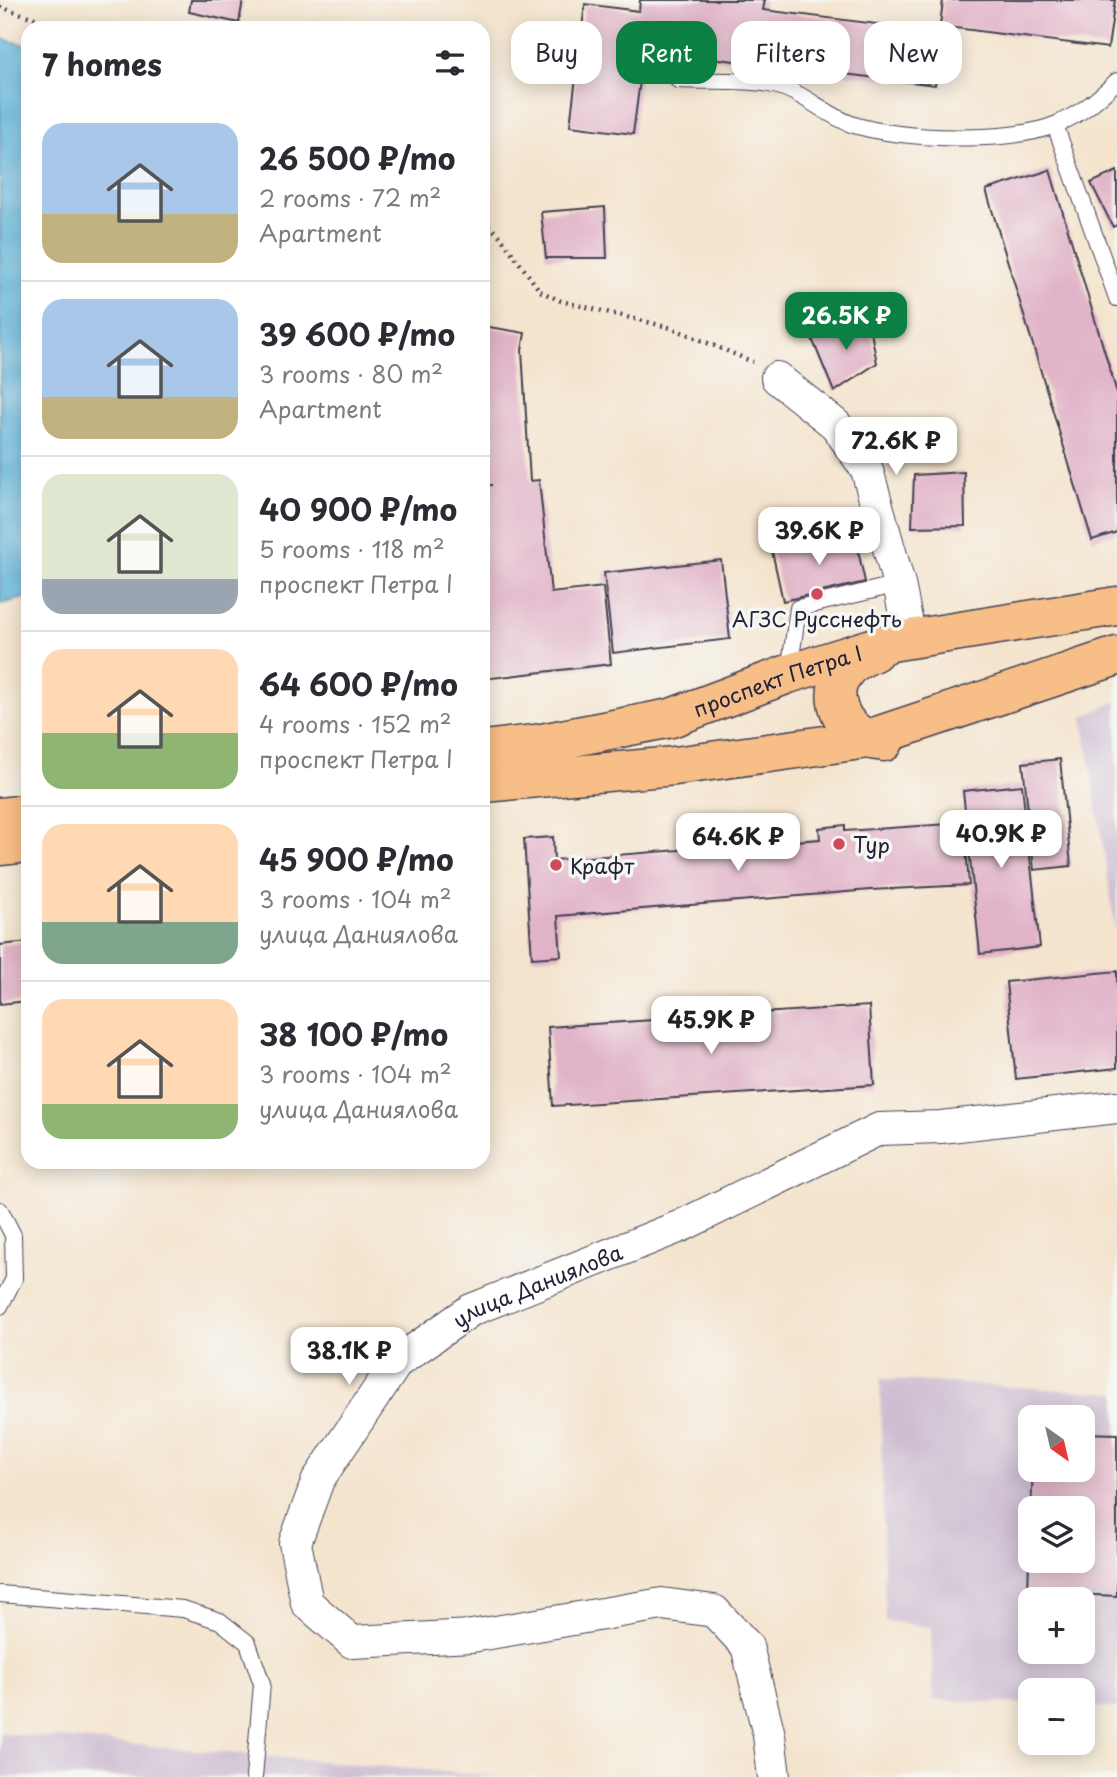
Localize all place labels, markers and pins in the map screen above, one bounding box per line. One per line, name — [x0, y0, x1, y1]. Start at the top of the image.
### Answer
pin: 26.5K ₽ — [781, 292, 911, 352]
pin: 72.6K ₽ — [831, 418, 961, 477]
pin: 39.6K ₽ — [754, 508, 884, 567]
marker: АГЗС Русснефть — [809, 586, 825, 602]
place label: АГЗС Русснефть — [732, 602, 902, 634]
pin: 40.9K ₽ — [936, 810, 1066, 870]
pin: 64.6K ₽ — [673, 814, 803, 873]
place label: Тур — [853, 828, 890, 860]
marker: Тур — [831, 836, 847, 852]
place label: Крафт — [570, 849, 635, 881]
marker: Крафт — [548, 857, 564, 873]
pin: 45.9K ₽ — [646, 996, 776, 1056]
pin: 38.1K ₽ — [284, 1328, 414, 1387]

